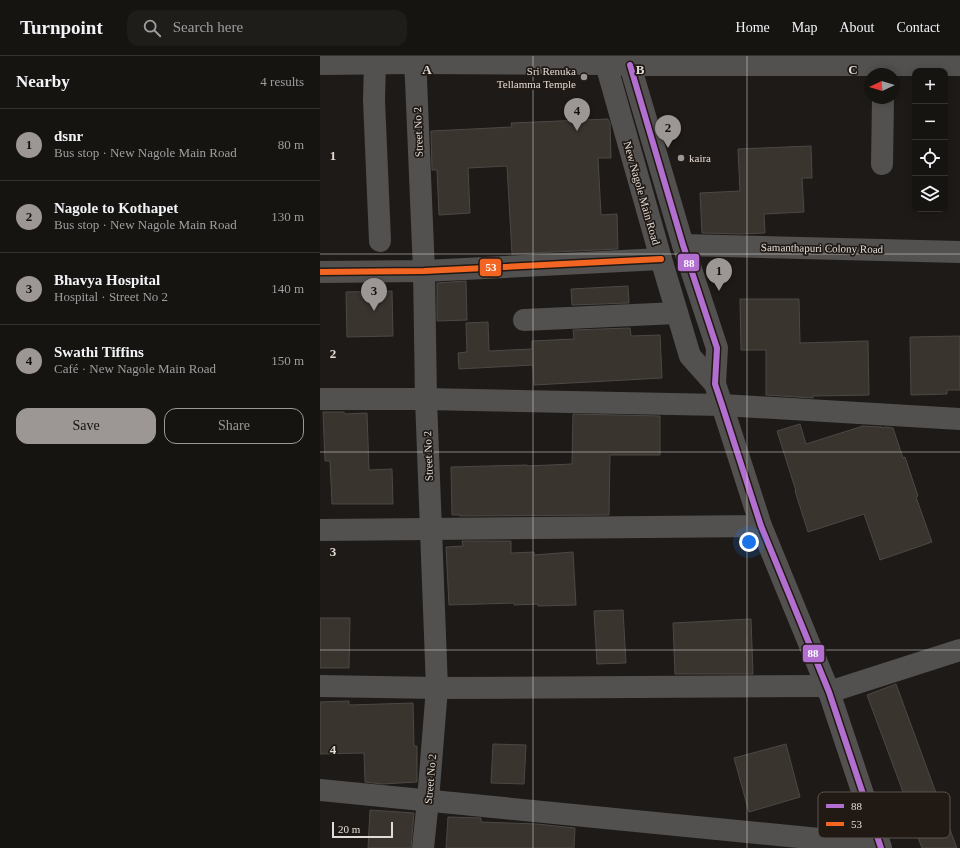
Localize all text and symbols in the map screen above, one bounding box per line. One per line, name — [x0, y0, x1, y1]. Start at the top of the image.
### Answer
search box — [127, 10, 407, 46]
text: Turnpoint — [20, 17, 103, 38]
icon: search — [141, 17, 163, 39]
text: Search here — [173, 19, 243, 35]
text: Home — [736, 20, 770, 35]
text: Map — [792, 20, 817, 35]
text: About — [839, 20, 874, 35]
text: Contact — [896, 20, 940, 35]
text: A — [422, 62, 432, 77]
text: B — [636, 62, 645, 77]
text: C — [848, 62, 858, 77]
place label: Sri Renuka Tellamma Temple — [497, 65, 576, 90]
north arrow — [864, 68, 900, 104]
map controls — [912, 68, 948, 212]
button: + — [912, 68, 948, 104]
text: Nearby — [16, 72, 70, 91]
marker: Sri Renuka Tellamma Temple — [579, 72, 589, 82]
text: 4 results — [260, 74, 304, 89]
pin: 4 — [564, 98, 590, 131]
button: − — [912, 104, 948, 140]
street label: Street No 2 — [411, 107, 425, 157]
pin: 2 — [655, 115, 681, 148]
text: dsnr — [54, 128, 83, 144]
text: 1 — [26, 137, 32, 152]
text: 80 m — [278, 137, 304, 152]
street label: New Nagole Main Road — [621, 140, 663, 247]
button: locate — [912, 140, 948, 176]
text: Bus stop · New Nagole Main Road — [54, 145, 237, 160]
text: 1 — [330, 148, 336, 163]
place label: kaira — [689, 152, 711, 164]
marker: kaira — [676, 153, 686, 163]
button: layers — [912, 176, 948, 212]
text: Nagole to Kothapet — [54, 200, 178, 216]
text: 2 — [26, 209, 32, 224]
text: 130 m — [271, 209, 304, 224]
text: Bus stop · New Nagole Main Road — [54, 217, 237, 232]
street label: Samanthapuri Colony Road — [761, 241, 884, 255]
line badge: 88 — [677, 253, 700, 272]
text: 88 — [684, 257, 695, 269]
line badge: 53 — [479, 258, 502, 277]
pin: 1 — [706, 258, 732, 291]
text: 53 — [486, 261, 497, 273]
text: Bhavya Hospital — [54, 272, 160, 288]
pin: 3 — [361, 278, 387, 311]
text: 3 — [26, 281, 32, 296]
text: 140 m — [271, 281, 304, 296]
text: Hospital · Street No 2 — [54, 289, 168, 304]
text: Swathi Tiffins — [54, 344, 144, 360]
text: 2 — [330, 346, 336, 361]
text: 4 — [26, 353, 32, 368]
text: 150 m — [271, 353, 304, 368]
text: Café · New Nagole Main Road — [54, 361, 216, 376]
button: Save — [16, 408, 156, 444]
button: Share — [164, 408, 304, 444]
street label: Street No 2 — [421, 431, 435, 481]
your location — [739, 532, 759, 552]
text: 3 — [330, 544, 337, 559]
line badge: 88 — [802, 644, 825, 663]
text: 88 — [808, 647, 819, 659]
text: 4 — [330, 742, 337, 757]
street label: Street No 2 — [422, 754, 438, 804]
legend — [818, 792, 950, 838]
text: 88 — [851, 800, 863, 812]
text: 53 — [851, 818, 863, 830]
scale bar — [332, 820, 393, 839]
text: 20 m — [338, 823, 360, 835]

